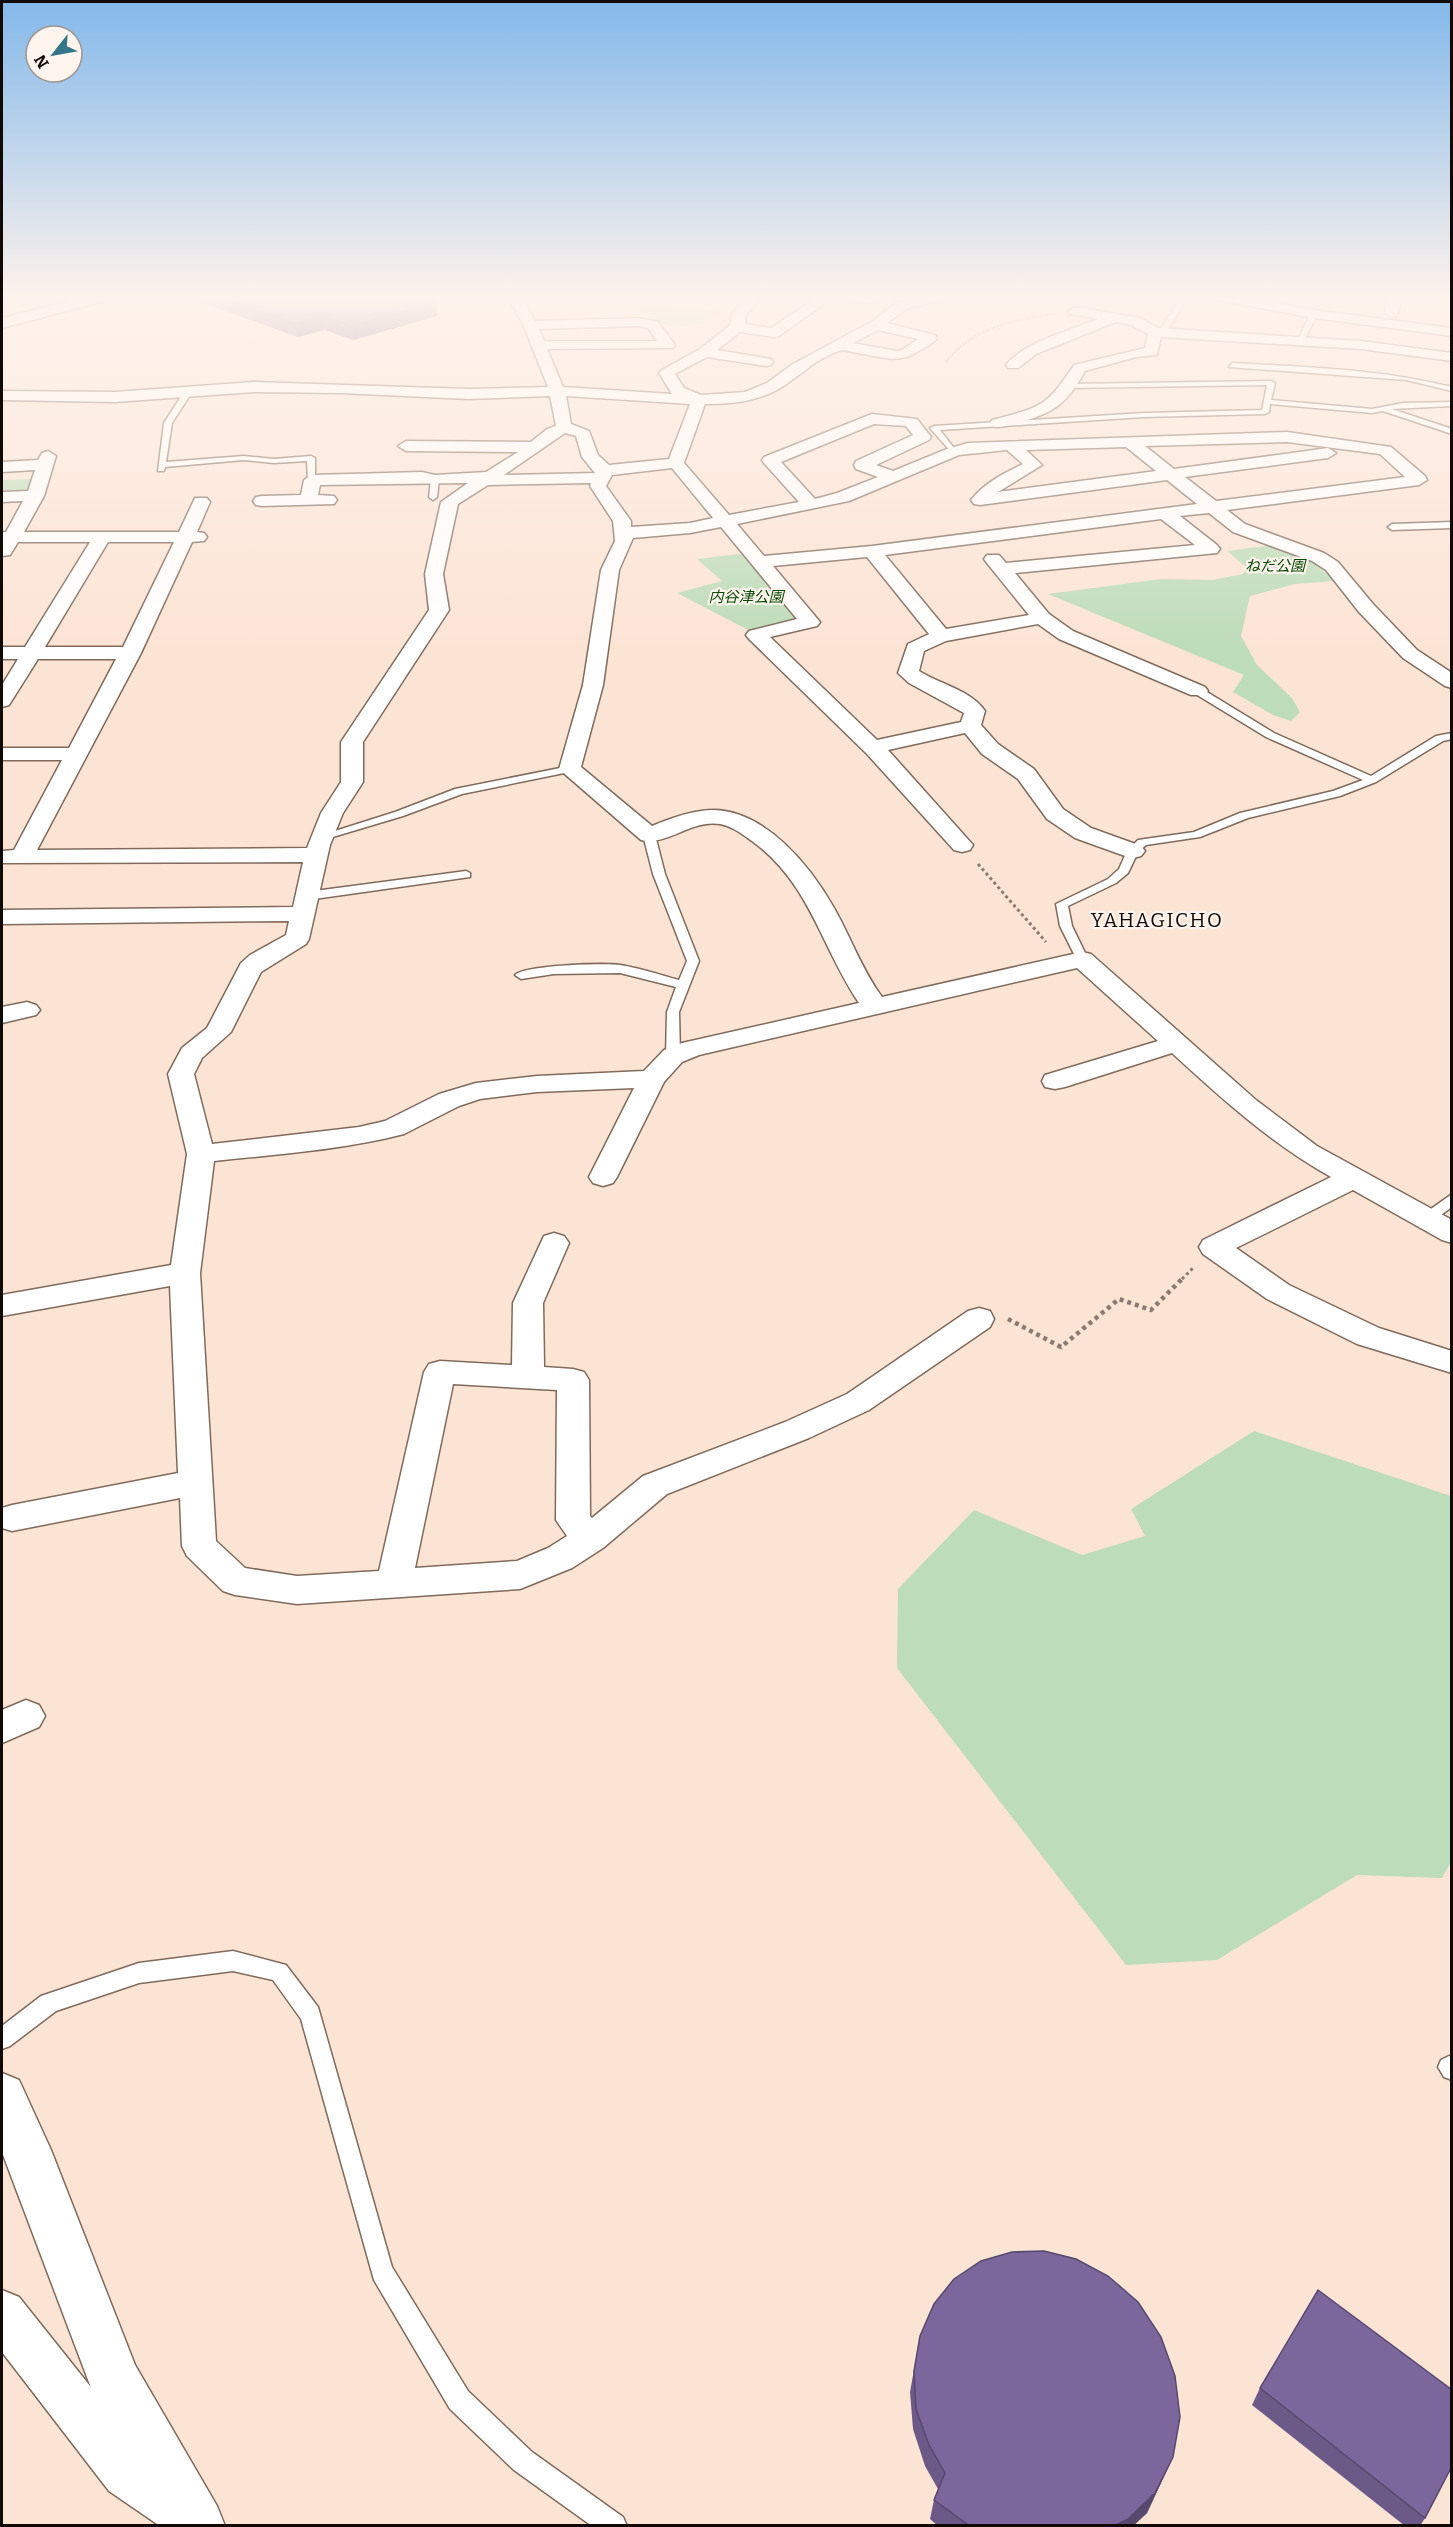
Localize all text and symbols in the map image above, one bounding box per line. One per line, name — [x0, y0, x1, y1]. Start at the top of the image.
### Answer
north arrow — [24, 24, 84, 84]
text: N — [30, 51, 53, 72]
park label: ねだ公園 — [1245, 557, 1307, 575]
park label: 内谷津公園 — [708, 588, 785, 606]
district label: YAHAGICHO — [1091, 908, 1223, 932]

